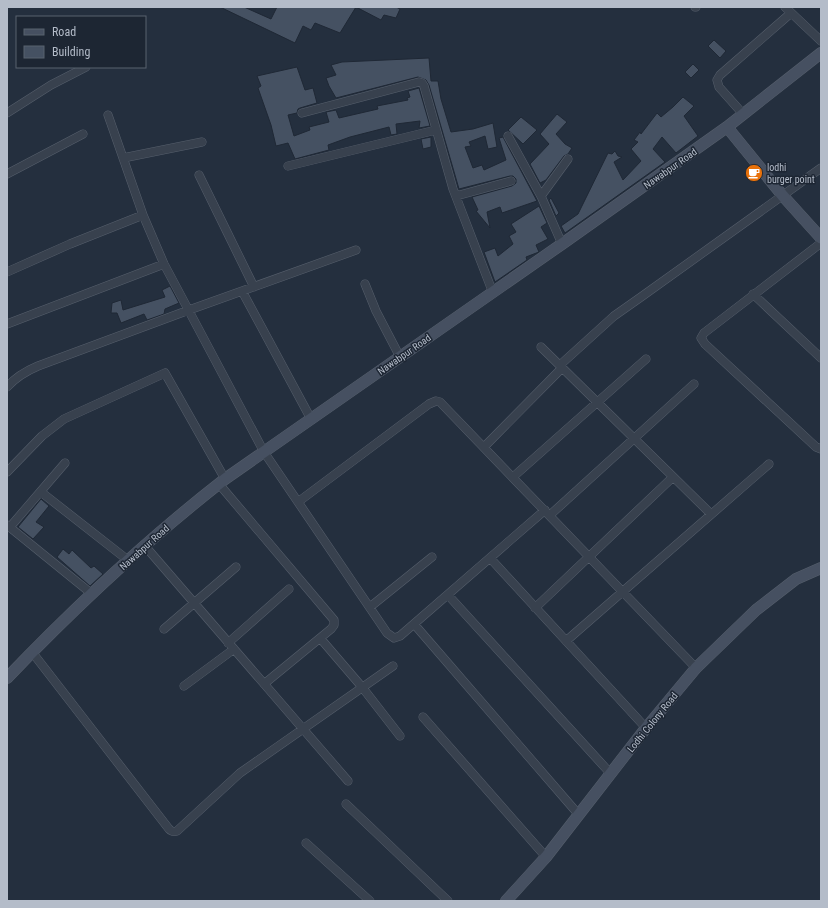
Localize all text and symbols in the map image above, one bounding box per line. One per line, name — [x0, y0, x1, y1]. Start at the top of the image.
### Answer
legend — [16, 16, 146, 68]
text: Road — [52, 25, 76, 39]
text: Building — [52, 45, 90, 59]
street label: Nawabpur Road — [642, 146, 699, 191]
place label: lodhi burger point — [767, 162, 815, 185]
cafe icon: lodhi burger point — [744, 163, 764, 183]
street label: Nawabpur Road — [376, 332, 433, 377]
street label: Nawabpur Road — [117, 522, 171, 572]
street label: Lodhi Colony Road — [625, 690, 680, 754]

